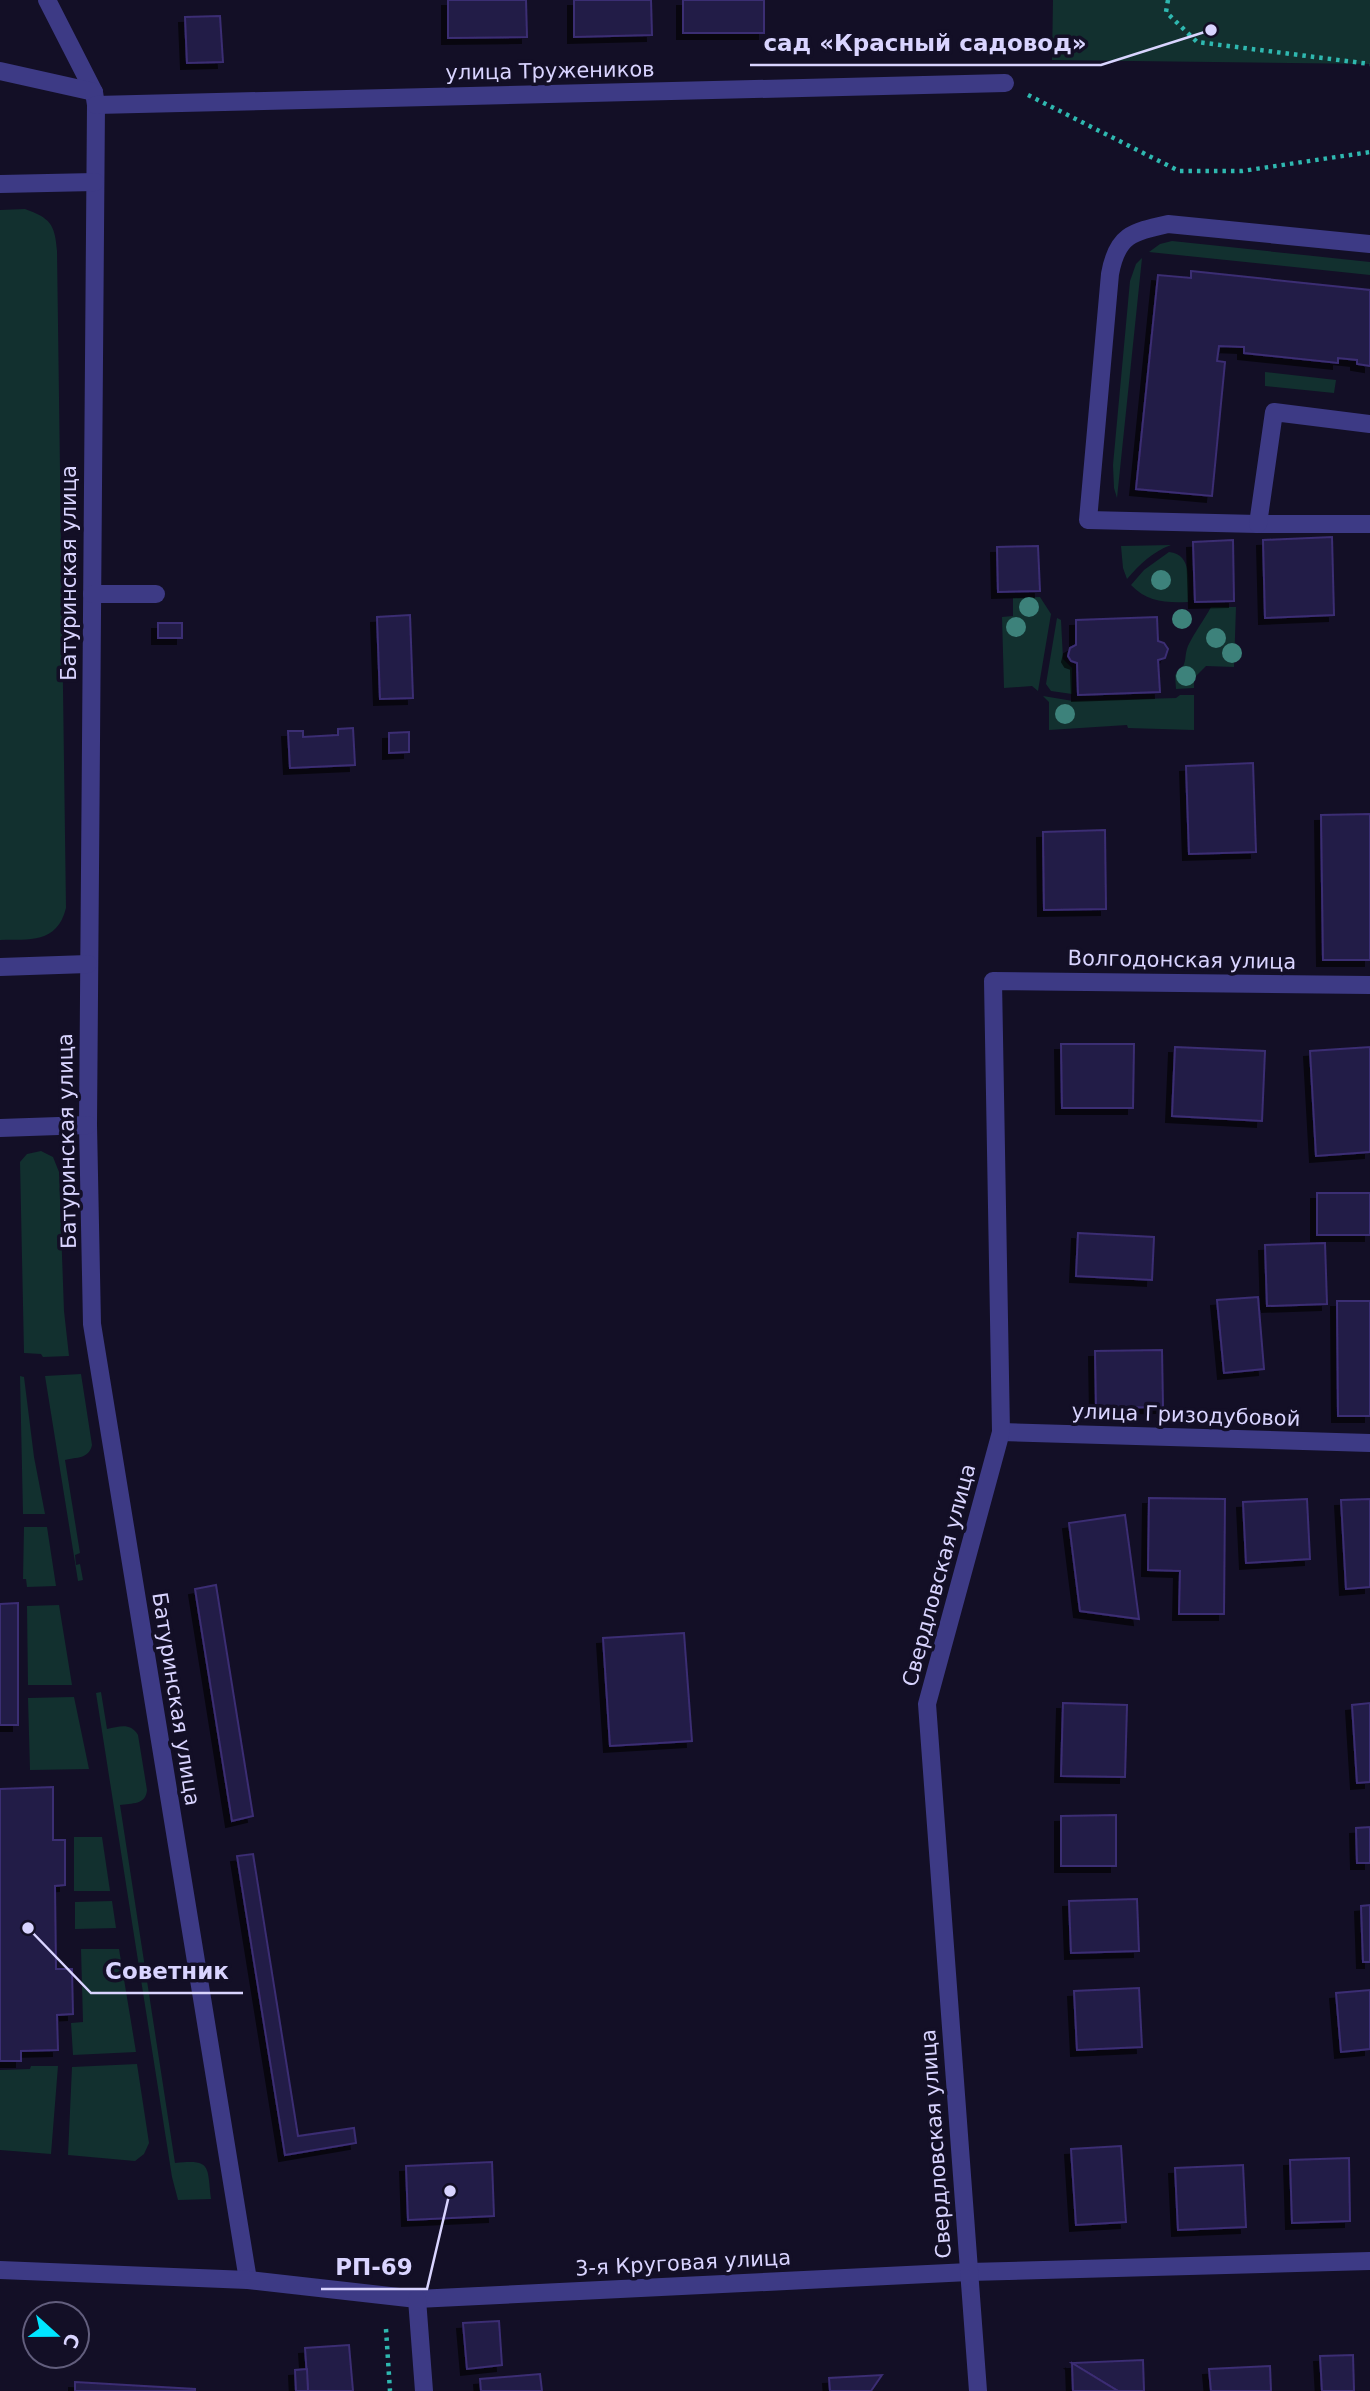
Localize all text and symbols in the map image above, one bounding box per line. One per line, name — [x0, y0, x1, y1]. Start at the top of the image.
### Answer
callout: сад «Красный садовод» — [750, 21, 1101, 65]
text: сад «Красный садовод» — [763, 30, 1087, 56]
street label: улица Тружеников — [445, 57, 655, 85]
street label: Батуринская улица — [57, 465, 81, 681]
street label: Волгодонская улица — [1067, 946, 1297, 974]
street label: Батуринская улица — [53, 1033, 81, 1249]
street label: улица Гризодубовой — [1071, 1399, 1301, 1431]
street label: Свердловская улица — [898, 1461, 980, 1689]
street label: Батуринская улица — [147, 1591, 205, 1807]
callout: Советник — [91, 1949, 243, 1993]
text: Советник — [105, 1958, 229, 1984]
street label: Свердловская улица — [916, 2029, 956, 2259]
callout: РП-69 — [321, 2245, 427, 2289]
street label: 3-я Круговая улица — [575, 2245, 791, 2281]
text: РП-69 — [335, 2254, 413, 2280]
north arrow — [21, 2300, 91, 2370]
text: С — [59, 2331, 85, 2352]

